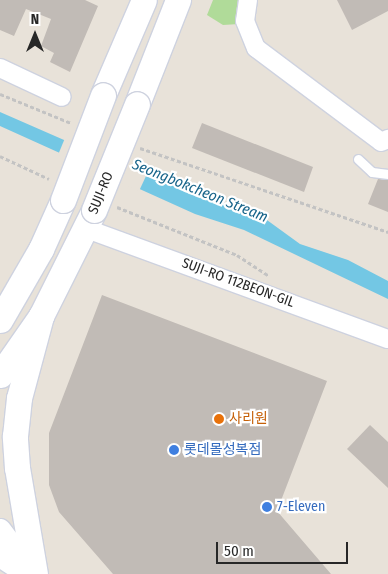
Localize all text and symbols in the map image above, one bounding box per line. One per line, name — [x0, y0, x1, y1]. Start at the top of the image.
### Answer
north arrow — [10, 10, 60, 60]
text: N — [31, 11, 39, 28]
water label: Seongbokcheon Stream — [130, 156, 270, 226]
street label: SUJI-RO — [85, 169, 117, 217]
street label: SUJI-RO 112BEON-GIL — [179, 255, 297, 311]
place label: 사리원 — [229, 411, 268, 427]
marker: 사리원 — [213, 413, 225, 425]
place label: 롯데몰성복점 — [184, 442, 261, 458]
marker: 롯데몰성복점 — [168, 444, 180, 456]
place label: 7-Eleven — [277, 499, 325, 515]
marker: 7-Eleven — [261, 501, 273, 513]
scale bar — [218, 532, 350, 564]
text: 50 m — [224, 542, 254, 560]

